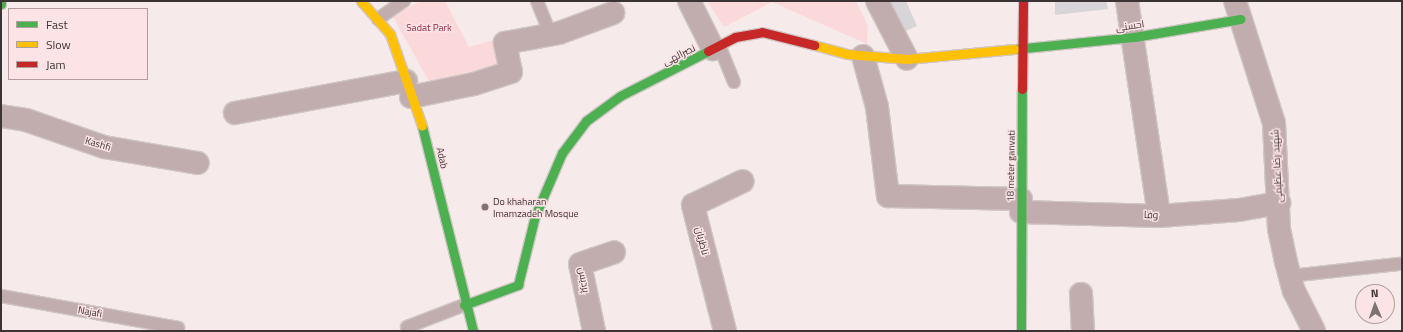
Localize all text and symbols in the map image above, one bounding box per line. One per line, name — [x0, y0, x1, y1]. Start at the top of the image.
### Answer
legend — [8, 8, 148, 80]
text: Fast — [46, 15, 68, 34]
street label: احسنی — [1115, 18, 1145, 34]
park label: Sadat Park — [406, 22, 452, 34]
text: Slow — [46, 35, 71, 54]
street label: نصرالهی — [661, 42, 697, 68]
text: Jam — [46, 55, 66, 74]
street label: شهید رضا عظیمی — [1269, 129, 1285, 203]
street label: 18 meter ganvati — [1004, 130, 1018, 202]
street label: Kashfi — [84, 135, 112, 153]
street label: Adab — [434, 146, 450, 170]
place label: Do khaharan Imamzadeh Mosque — [493, 195, 579, 218]
marker: Do khaharan Imamzadeh Mosque — [480, 202, 490, 212]
street label: وفا — [1144, 209, 1158, 221]
street label: ناظریان — [693, 226, 711, 256]
street label: پردیس — [576, 266, 592, 294]
north arrow — [1355, 284, 1395, 324]
text: N — [1371, 285, 1379, 301]
street label: Najafi — [77, 304, 103, 320]

